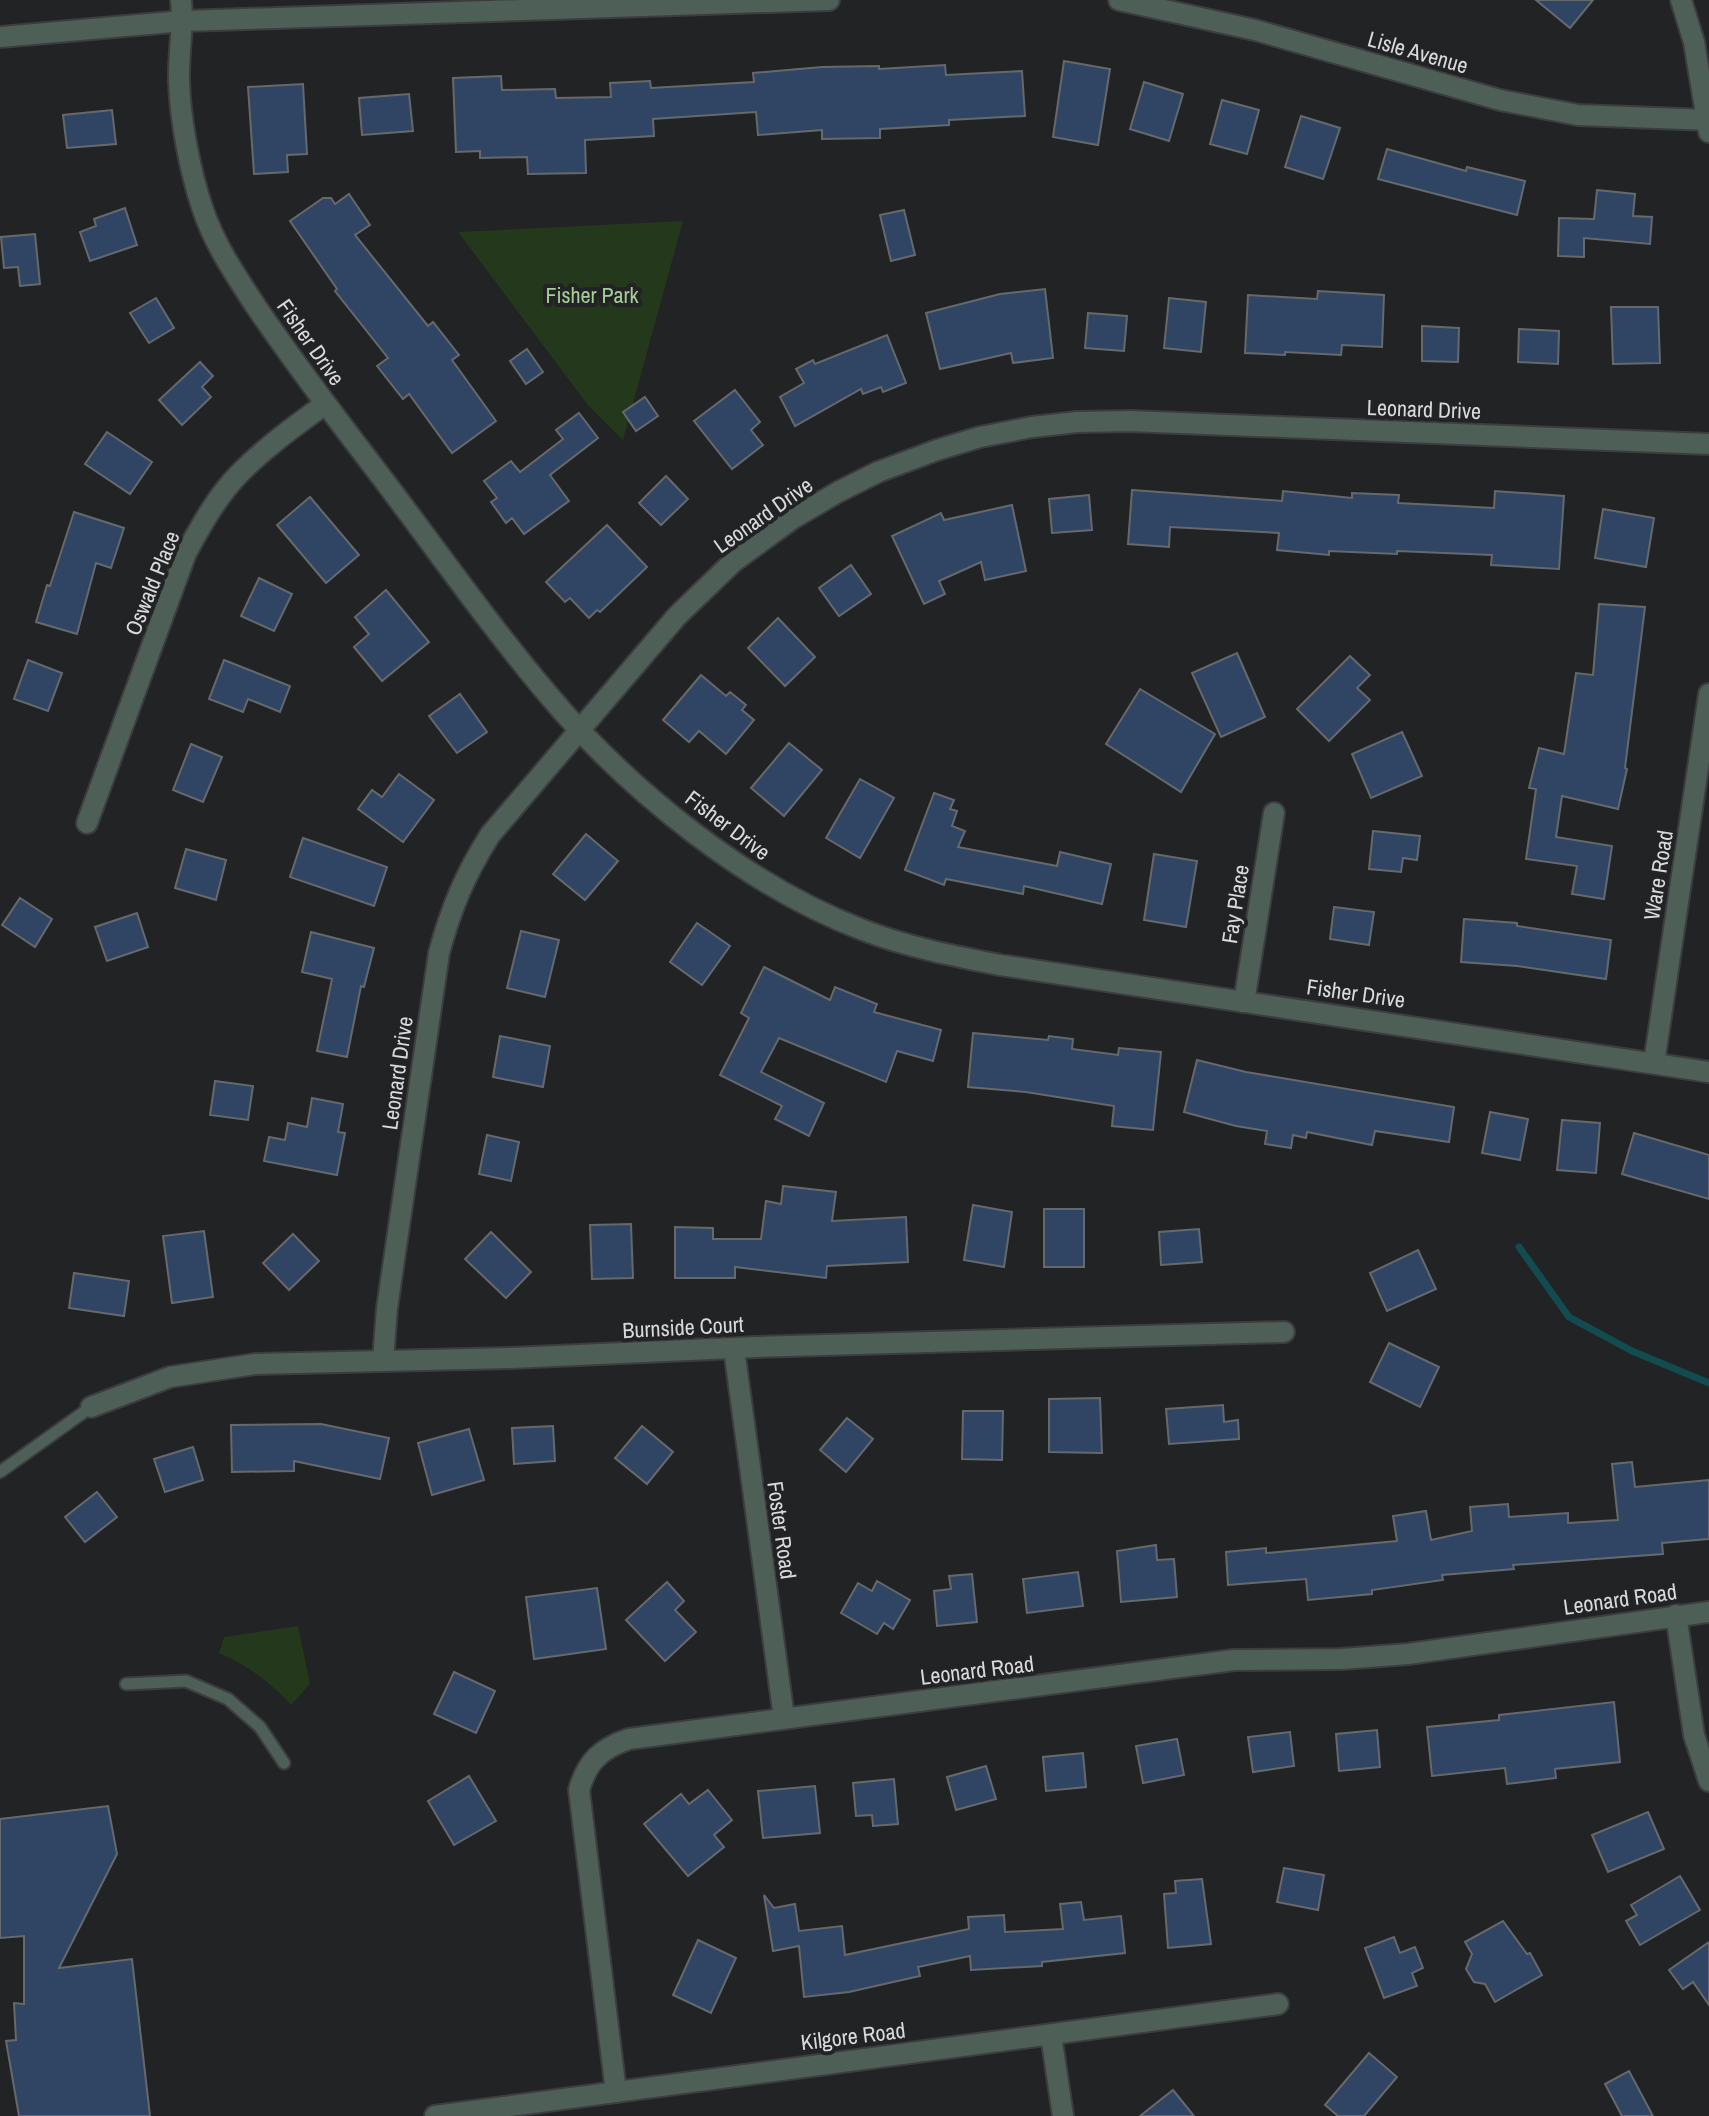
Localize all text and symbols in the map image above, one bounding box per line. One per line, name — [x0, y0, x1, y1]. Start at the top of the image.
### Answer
street label: Lisle Avenue — [1364, 23, 1472, 81]
park label: Fisher Park — [545, 280, 640, 310]
street label: Fisher Drive — [270, 293, 352, 391]
street label: Leonard Drive — [1366, 392, 1482, 426]
street label: Leonard Drive — [708, 470, 818, 560]
street label: Oswald Place — [117, 526, 187, 640]
street label: Fisher Drive — [679, 783, 777, 867]
street label: Ware Road — [1636, 828, 1680, 922]
street label: Fay Place — [1214, 862, 1256, 946]
street label: Fisher Drive — [1305, 971, 1407, 1015]
street label: Leonard Drive — [374, 1014, 420, 1132]
street label: Burnside Court — [622, 1309, 744, 1345]
street label: Foster Road — [760, 1479, 804, 1581]
street label: Leonard Road — [1561, 1576, 1679, 1622]
street label: Leonard Road — [918, 1648, 1036, 1692]
street label: Kilgore Road — [799, 2015, 907, 2057]

